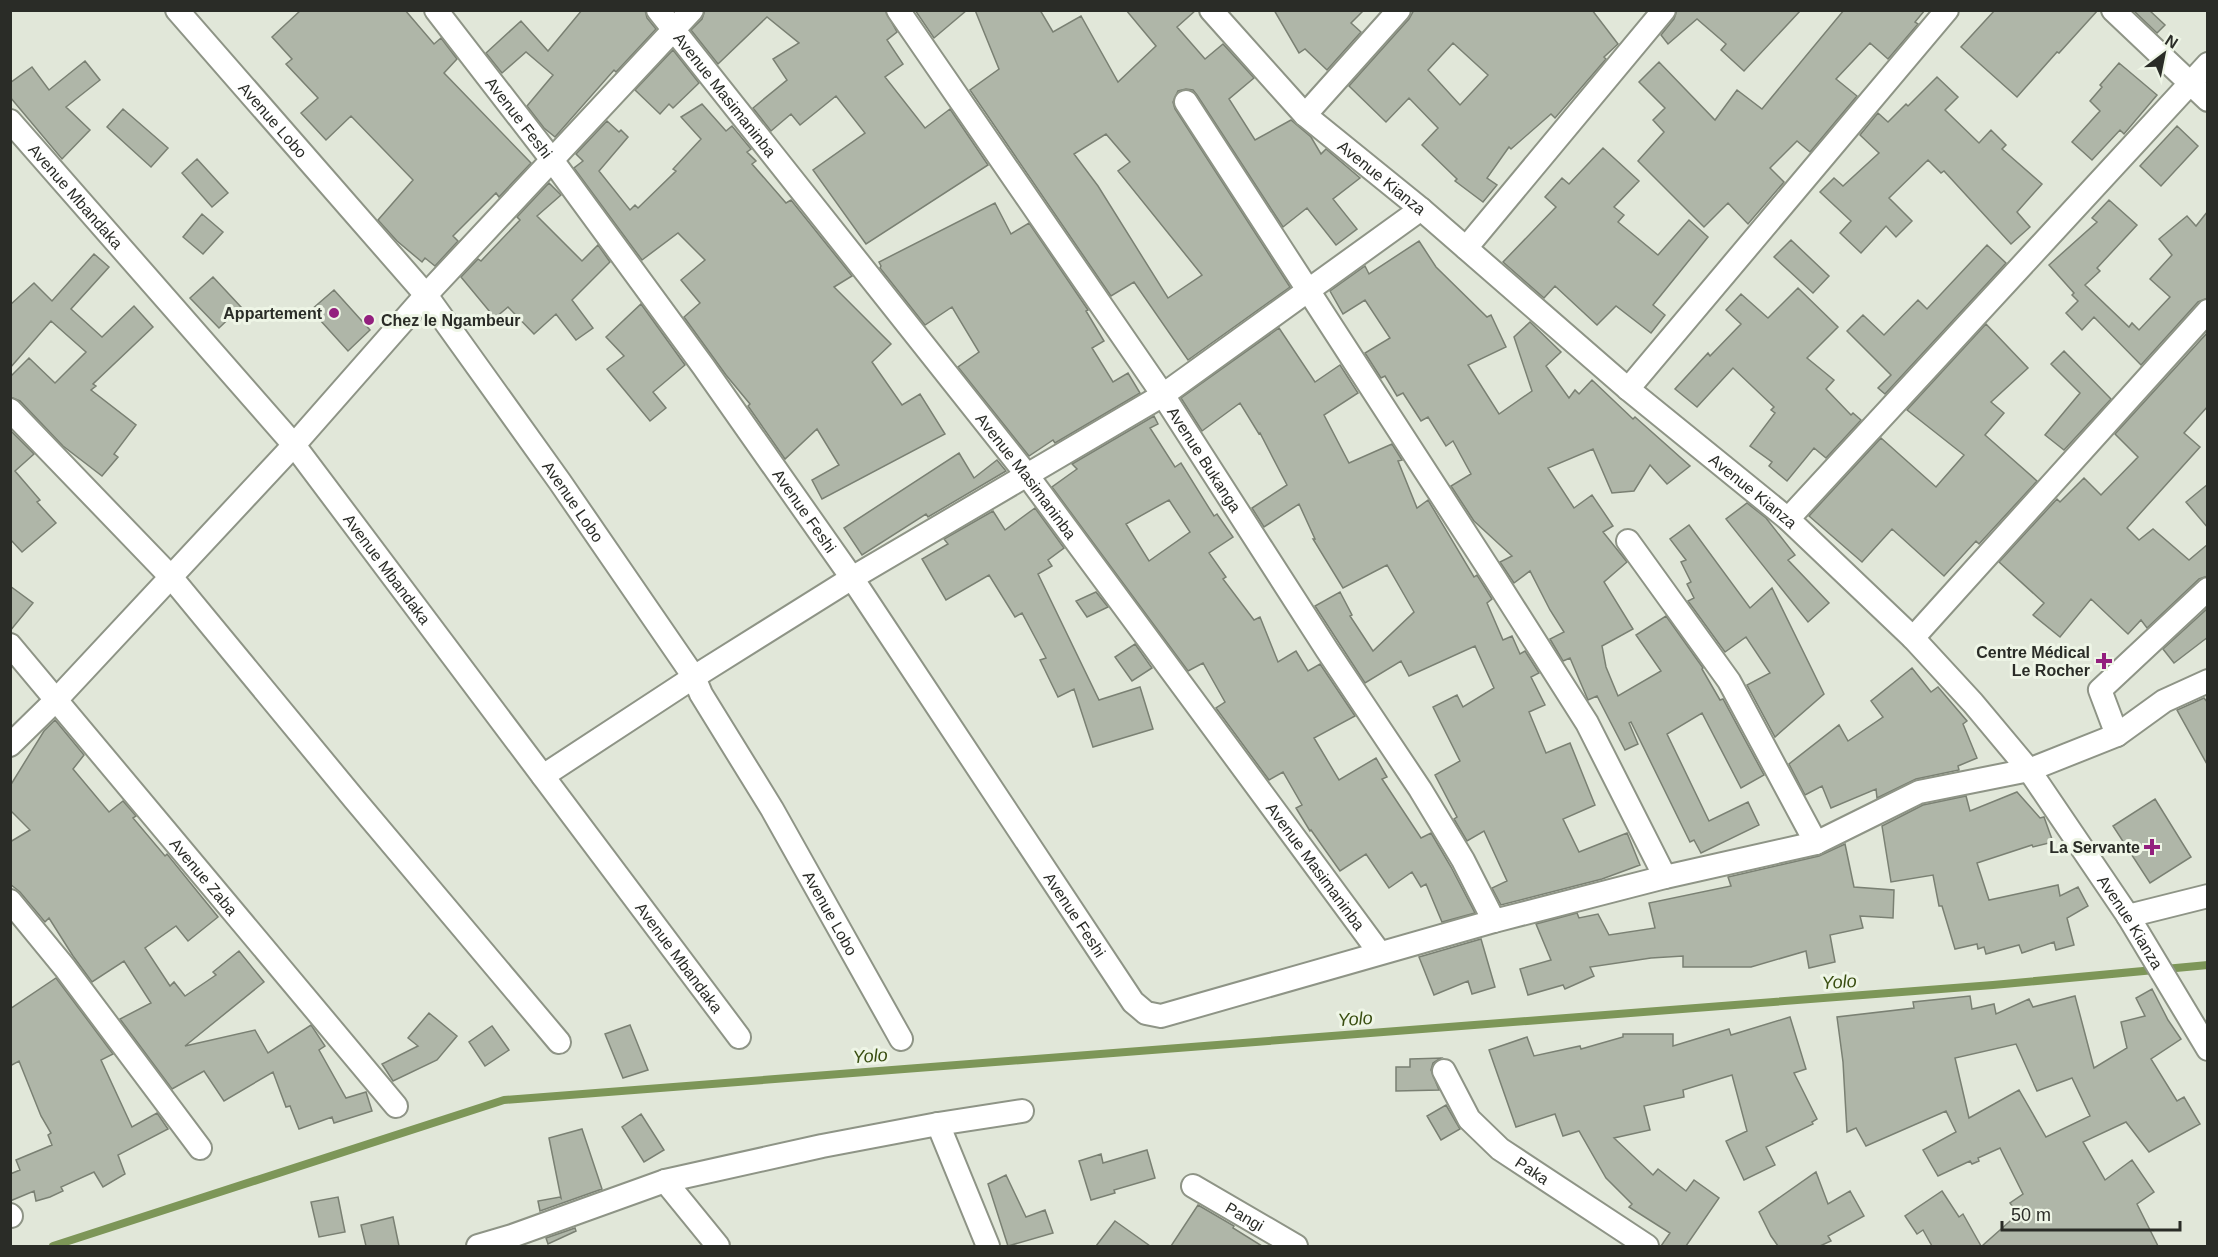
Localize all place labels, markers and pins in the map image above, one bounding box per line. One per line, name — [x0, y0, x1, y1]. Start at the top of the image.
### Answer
place label: Appartement — [223, 305, 323, 322]
marker: Appartement — [327, 306, 341, 320]
place label: Chez le Ngambeur — [381, 312, 521, 329]
marker: Chez le Ngambeur — [362, 313, 376, 327]
place label: Centre Médical Le Rocher — [1976, 644, 2090, 679]
marker: Centre Médical Le Rocher — [2095, 652, 2113, 670]
place label: La Servante — [2049, 839, 2140, 856]
marker: La Servante — [2145, 840, 2159, 854]

